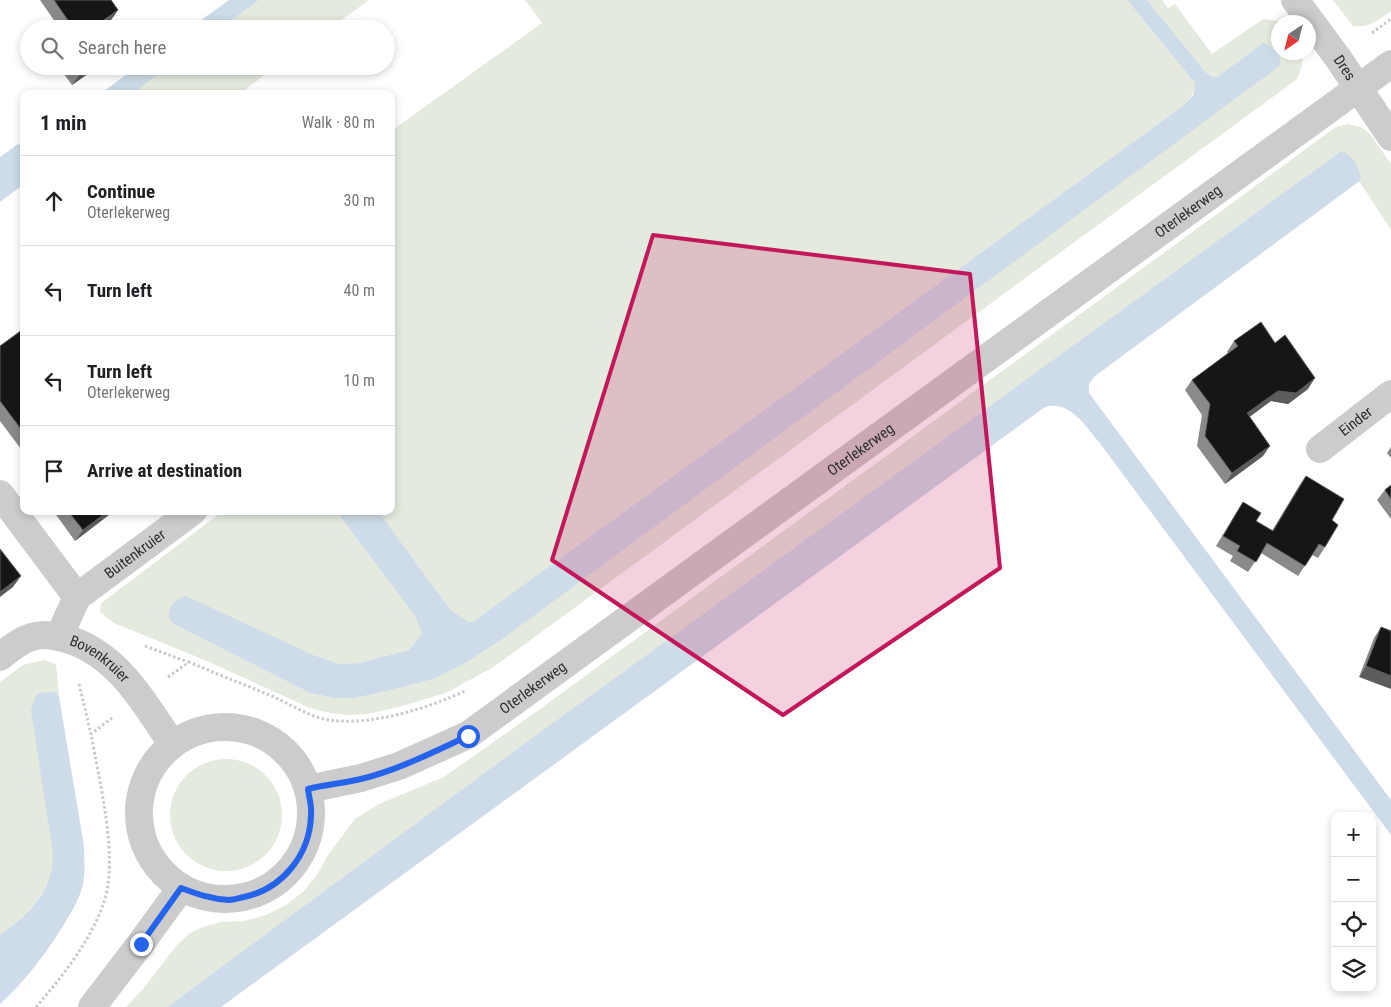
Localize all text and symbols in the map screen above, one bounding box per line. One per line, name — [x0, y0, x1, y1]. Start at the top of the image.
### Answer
north arrow — [1271, 15, 1316, 60]
search box — [20, 20, 395, 75]
icon: search — [38, 34, 66, 62]
text: Search here — [78, 36, 166, 59]
street label: Dres — [1330, 52, 1360, 84]
text: 1 min — [40, 111, 87, 135]
text: Walk · 80 m — [302, 113, 375, 132]
text: Continue — [87, 180, 155, 203]
street label: Oterlekerweg — [1151, 181, 1225, 242]
icon: ahead — [40, 187, 68, 215]
text: 30 m — [343, 191, 375, 210]
text: Oterlekerweg — [87, 203, 170, 222]
icon: left — [40, 277, 68, 305]
text: Turn left — [87, 279, 152, 302]
text: 40 m — [343, 281, 375, 300]
text: Turn left — [87, 360, 152, 383]
icon: left — [40, 367, 68, 395]
text: 10 m — [343, 371, 375, 390]
text: Oterlekerweg — [87, 383, 170, 402]
street label: Einder — [1335, 403, 1376, 440]
street label: Oterlekerweg — [824, 419, 897, 480]
icon: arrive — [40, 457, 68, 485]
text: Arrive at destination — [87, 459, 242, 482]
street label: Buitenkruier — [101, 525, 169, 583]
street label: Bovenkruier — [67, 632, 134, 686]
street label: Oterlekerweg — [496, 657, 570, 718]
route start — [457, 725, 480, 748]
map controls — [1331, 812, 1376, 992]
button: + — [1331, 812, 1376, 857]
button: − — [1331, 857, 1376, 902]
button: locate — [1331, 902, 1376, 947]
route end — [130, 933, 153, 956]
button: layers — [1331, 947, 1376, 992]

